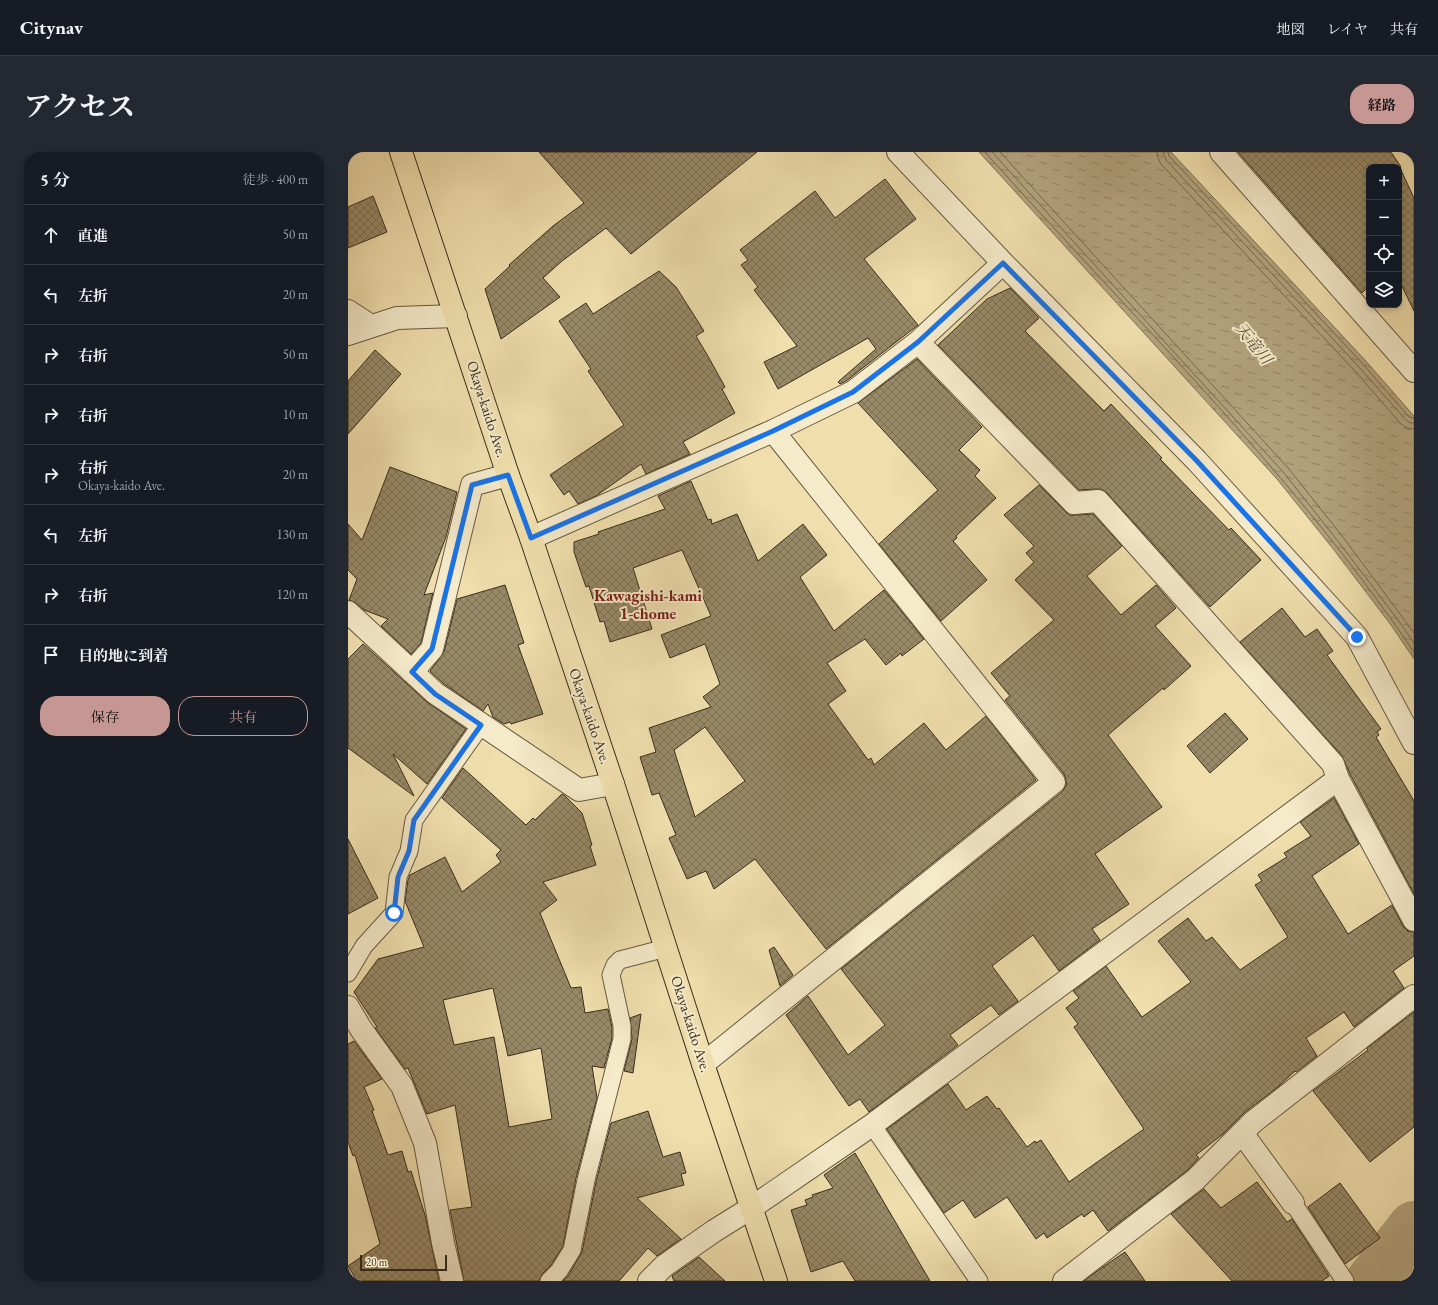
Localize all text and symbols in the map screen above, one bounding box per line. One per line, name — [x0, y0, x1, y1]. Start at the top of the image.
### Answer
text: Citynav — [20, 15, 83, 40]
text: 地図 — [1277, 20, 1305, 38]
text: レイヤ — [1327, 20, 1368, 38]
text: 共有 — [1390, 20, 1418, 38]
button: 経路 — [1350, 84, 1414, 124]
text: アクセス — [24, 88, 135, 124]
map controls — [1366, 164, 1402, 308]
button: + — [1366, 164, 1402, 200]
text: 5 分 — [40, 169, 70, 191]
text: 徒歩 · 400 m — [243, 171, 308, 188]
button: − — [1366, 200, 1402, 236]
icon: ahead — [40, 224, 62, 246]
text: 直進 — [78, 226, 108, 245]
text: 50 m — [283, 226, 308, 243]
button: locate — [1366, 236, 1402, 272]
button: layers — [1366, 272, 1402, 308]
icon: left — [40, 284, 62, 306]
text: 左折 — [78, 286, 108, 305]
text: 20 m — [283, 286, 308, 303]
water label: 天竜川 — [1230, 318, 1278, 370]
icon: right — [40, 344, 62, 366]
text: 右折 — [78, 346, 108, 365]
text: 50 m — [283, 346, 308, 363]
street label: Okaya-kaido Ave. — [463, 358, 512, 459]
icon: right — [40, 404, 62, 426]
text: 右折 — [78, 406, 108, 425]
text: 10 m — [283, 406, 308, 423]
text: 右折 — [78, 458, 108, 477]
icon: right — [40, 464, 62, 486]
text: 20 m — [283, 466, 308, 483]
text: Okaya-kaido Ave. — [78, 477, 165, 494]
icon: left — [40, 524, 62, 546]
text: 左折 — [78, 526, 108, 545]
text: 130 m — [277, 526, 308, 543]
icon: right — [40, 584, 62, 606]
district label: Kawagishi-kami 1-chome — [594, 585, 702, 624]
text: 右折 — [78, 586, 108, 605]
text: 120 m — [277, 586, 308, 603]
route end — [1348, 628, 1366, 646]
icon: arrive — [40, 644, 62, 666]
text: 目的地に到着 — [78, 646, 168, 665]
street label: Okaya-kaido Ave. — [565, 665, 616, 766]
button: 保存 — [40, 696, 170, 736]
button: 共有 — [178, 696, 308, 736]
route start — [385, 904, 403, 922]
street label: Okaya-kaido Ave. — [667, 973, 716, 1074]
scale bar — [360, 1253, 447, 1272]
text: 20 m — [366, 1255, 387, 1269]

